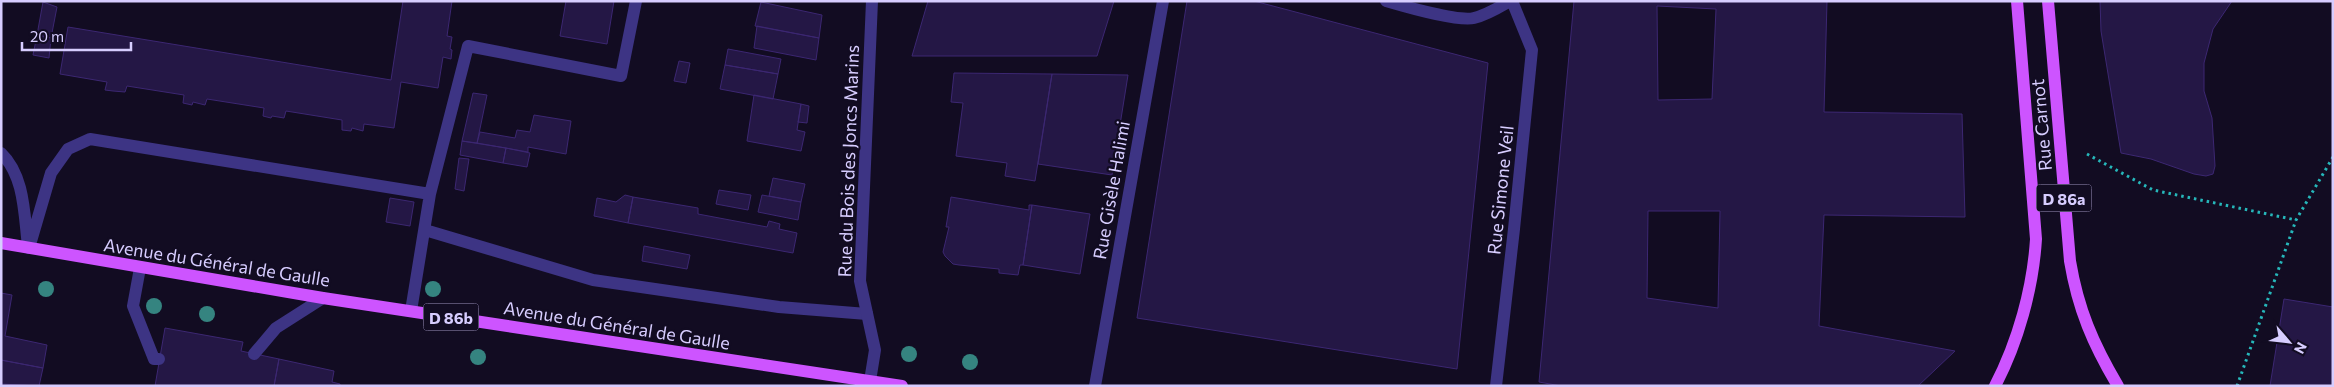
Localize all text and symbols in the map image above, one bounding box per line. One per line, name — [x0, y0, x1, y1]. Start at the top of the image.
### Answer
scale bar — [22, 20, 131, 52]
text: 20 m — [30, 27, 64, 45]
street label: Rue du Bois des Joncs Marins — [833, 44, 863, 278]
street label: Rue Carnot — [2026, 78, 2056, 172]
street label: Rue Gisèle Halimi — [1088, 119, 1134, 261]
street label: Rue Simone Veil — [1482, 124, 1518, 256]
road number: D 86a — [2036, 184, 2092, 212]
street label: Avenue du Général de Gaulle — [102, 233, 332, 291]
street label: Avenue du Général de Gaulle — [502, 296, 732, 354]
road number: D 86b — [424, 304, 478, 330]
north arrow — [2264, 317, 2314, 367]
text: N — [2291, 340, 2311, 357]

